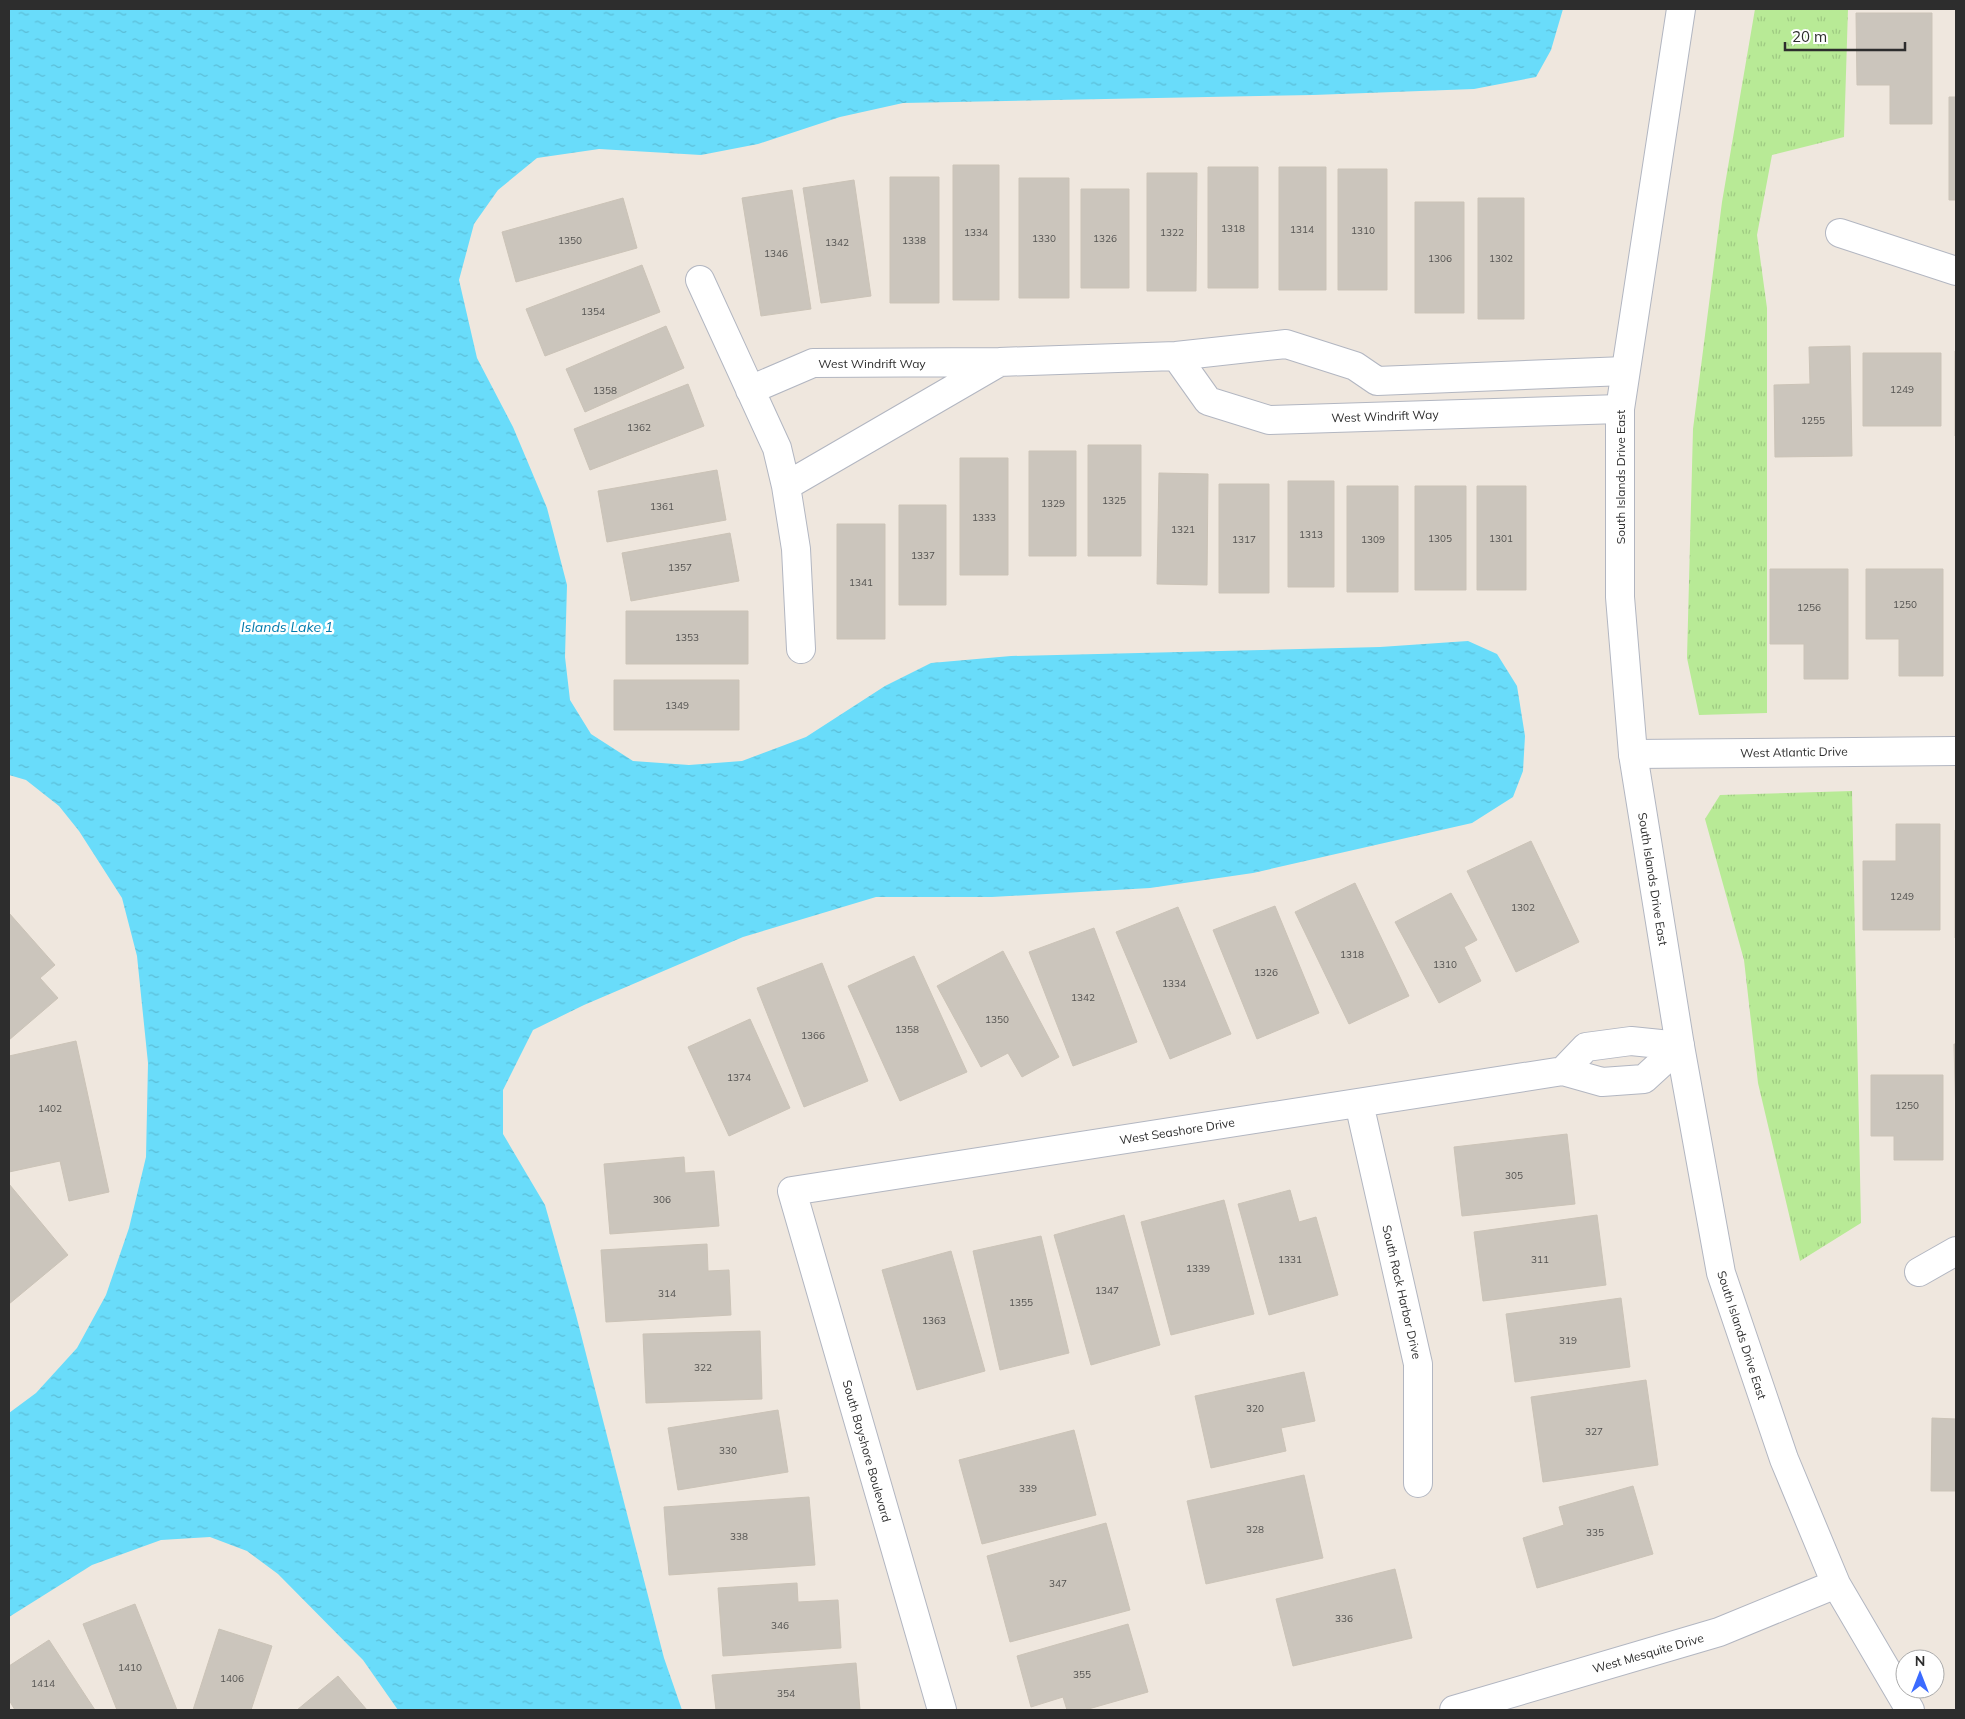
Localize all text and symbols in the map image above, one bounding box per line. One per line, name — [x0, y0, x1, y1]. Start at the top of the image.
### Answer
scale bar — [1785, 20, 1905, 52]
text: 20 m — [1792, 27, 1827, 46]
house number: 1318 — [1221, 222, 1245, 235]
house number: 1314 — [1290, 223, 1314, 236]
house number: 1310 — [1351, 224, 1375, 237]
house number: 1334 — [964, 226, 988, 239]
house number: 1322 — [1160, 226, 1184, 239]
house number: 1330 — [1032, 232, 1056, 245]
house number: 1326 — [1093, 232, 1117, 245]
house number: 1350 — [558, 234, 582, 247]
house number: 1338 — [902, 234, 926, 247]
house number: 1342 — [825, 236, 849, 249]
house number: 1346 — [764, 247, 788, 260]
house number: 1306 — [1428, 252, 1452, 265]
house number: 1302 — [1489, 252, 1513, 265]
house number: 1354 — [581, 305, 605, 318]
street label: West Windrift Way — [818, 356, 926, 371]
house number: 1249 — [1890, 383, 1914, 396]
house number: 1358 — [593, 384, 617, 397]
street label: West Windrift Way — [1331, 407, 1440, 425]
street label: South Islands Drive East — [1613, 410, 1628, 544]
house number: 1255 — [1801, 414, 1825, 427]
house number: 1362 — [627, 421, 651, 434]
house number: 1325 — [1102, 494, 1126, 507]
house number: 1329 — [1041, 497, 1065, 510]
house number: 1361 — [650, 500, 674, 513]
house number: 1333 — [972, 511, 996, 524]
house number: 1321 — [1171, 523, 1195, 536]
house number: 1313 — [1299, 528, 1323, 541]
house number: 1305 — [1428, 532, 1452, 545]
house number: 1301 — [1489, 532, 1513, 545]
house number: 1317 — [1232, 533, 1256, 546]
house number: 1309 — [1361, 533, 1385, 546]
house number: 1337 — [911, 549, 935, 562]
house number: 1357 — [668, 561, 692, 574]
house number: 1341 — [849, 576, 873, 589]
house number: 1250 — [1893, 598, 1917, 611]
house number: 1256 — [1797, 601, 1821, 614]
water label: Islands Lake 1 — [241, 618, 333, 636]
house number: 1353 — [675, 631, 699, 644]
house number: 1349 — [665, 699, 689, 712]
street label: West Atlantic Drive — [1740, 744, 1848, 760]
street label: South Islands Drive East — [1635, 811, 1671, 947]
house number: 1249 — [1890, 890, 1914, 903]
house number: 1302 — [1511, 901, 1535, 914]
house number: 1318 — [1340, 948, 1364, 961]
house number: 1310 — [1433, 958, 1457, 971]
house number: 1326 — [1254, 966, 1278, 979]
house number: 1334 — [1162, 977, 1186, 990]
house number: 1342 — [1071, 991, 1095, 1004]
house number: 1350 — [985, 1013, 1009, 1026]
house number: 1358 — [895, 1023, 919, 1036]
house number: 1366 — [801, 1029, 825, 1042]
house number: 1374 — [727, 1071, 751, 1084]
house number: 1250 — [1895, 1099, 1919, 1112]
house number: 1402 — [38, 1102, 62, 1115]
street label: West Seashore Drive — [1118, 1114, 1236, 1148]
house number: 305 — [1505, 1169, 1523, 1182]
house number: 306 — [653, 1193, 671, 1206]
street label: South Rock Harbor Drive — [1379, 1223, 1425, 1361]
house number: 1331 — [1278, 1253, 1302, 1266]
house number: 311 — [1531, 1253, 1549, 1266]
house number: 1339 — [1186, 1262, 1210, 1275]
street label: South Islands Drive East — [1714, 1269, 1770, 1401]
house number: 1347 — [1095, 1284, 1119, 1297]
house number: 314 — [658, 1287, 676, 1300]
house number: 1355 — [1009, 1296, 1033, 1309]
house number: 1363 — [922, 1314, 946, 1327]
house number: 319 — [1559, 1334, 1577, 1347]
house number: 322 — [694, 1361, 712, 1374]
street label: South Bayshore Boulevard — [840, 1378, 894, 1524]
house number: 320 — [1246, 1402, 1264, 1415]
house number: 327 — [1585, 1425, 1603, 1438]
house number: 330 — [719, 1444, 737, 1457]
house number: 339 — [1019, 1482, 1037, 1495]
house number: 328 — [1246, 1523, 1264, 1536]
house number: 335 — [1586, 1526, 1604, 1539]
house number: 338 — [730, 1530, 748, 1543]
house number: 347 — [1049, 1577, 1067, 1590]
house number: 336 — [1335, 1612, 1353, 1625]
house number: 346 — [771, 1619, 789, 1632]
street label: West Mesquite Drive — [1591, 1630, 1705, 1676]
north arrow — [1895, 1649, 1945, 1699]
text: N — [1915, 1652, 1925, 1670]
house number: 1410 — [118, 1661, 142, 1674]
house number: 355 — [1073, 1668, 1091, 1681]
house number: 1406 — [220, 1672, 244, 1685]
house number: 1414 — [31, 1677, 55, 1690]
house number: 354 — [777, 1687, 795, 1700]

